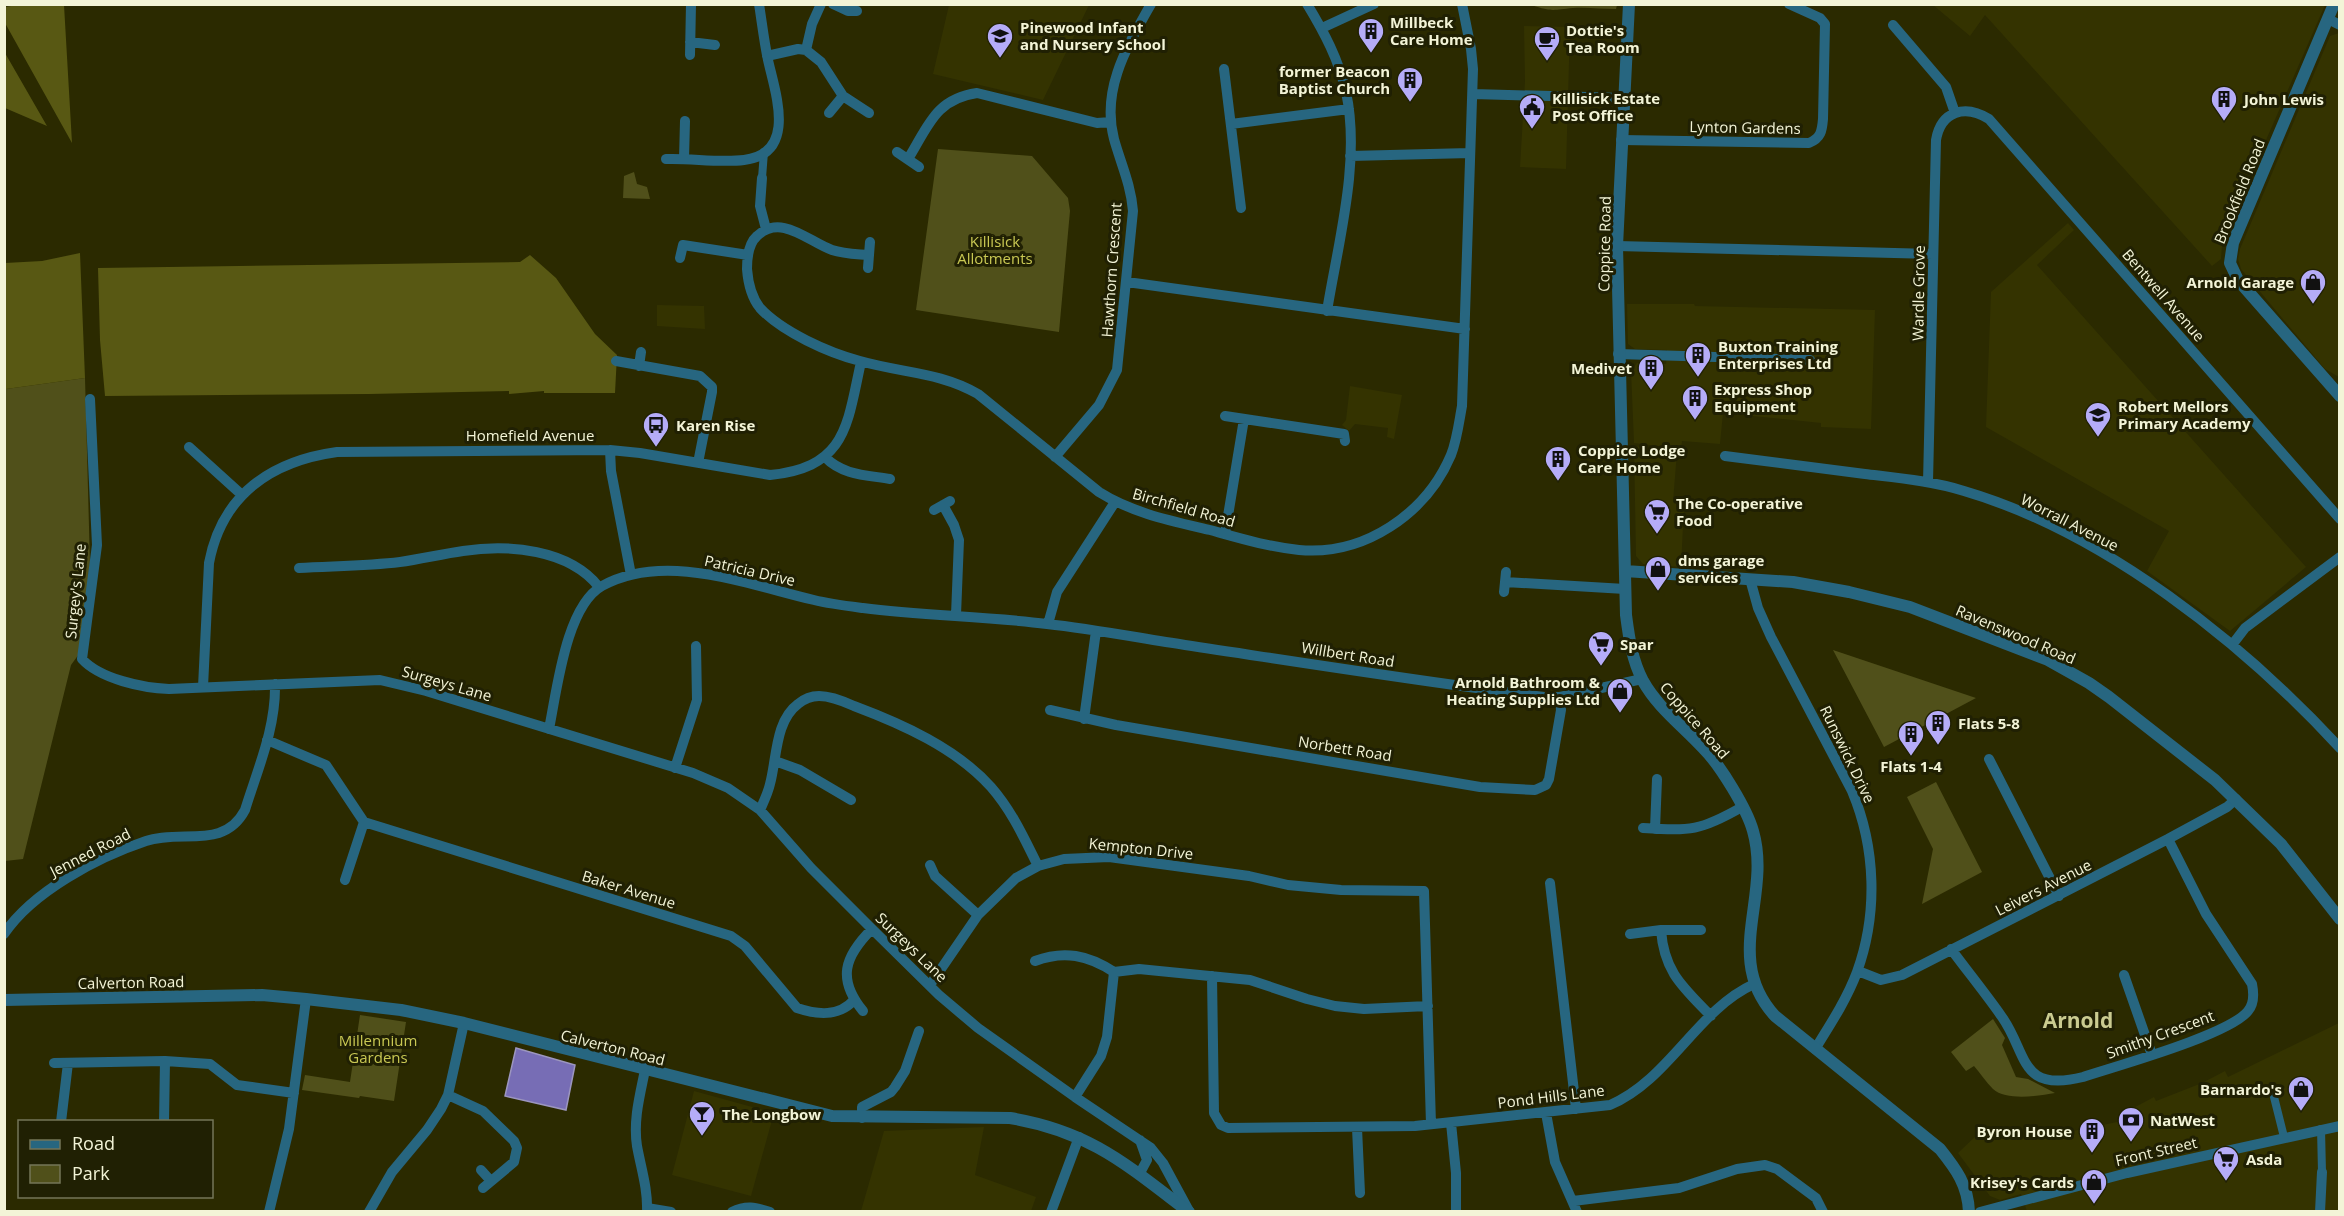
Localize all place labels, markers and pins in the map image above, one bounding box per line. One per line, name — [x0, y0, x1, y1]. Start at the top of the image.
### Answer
place label: Millbeck Care Home — [1390, 12, 1473, 49]
building icon: Millbeck Care Home — [1356, 16, 1386, 54]
place label: Pinewood Infant and Nursery School — [1020, 17, 1166, 54]
place label: Dottie's Tea Room — [1566, 20, 1640, 57]
school or university icon: Pinewood Infant and Nursery School — [985, 21, 1015, 59]
cafe icon: Dottie's Tea Room — [1532, 24, 1562, 62]
place label: former Beacon Baptist Church — [1279, 61, 1390, 98]
building icon: former Beacon Baptist Church — [1395, 65, 1425, 103]
building icon: John Lewis — [2209, 84, 2239, 122]
place label: Killisick Estate Post Office — [1552, 88, 1660, 125]
place label: John Lewis — [2242, 89, 2324, 109]
public building icon: Killisick Estate Post Office — [1517, 92, 1547, 130]
shop icon: Arnold Garage — [2298, 267, 2328, 305]
place label: Arnold Garage — [2187, 272, 2294, 292]
place label: Buxton Training Enterprises Ltd — [1718, 336, 1839, 373]
building icon: Buxton Training Enterprises Ltd — [1683, 340, 1713, 378]
building icon: Medivet — [1636, 353, 1666, 391]
place label: Medivet — [1571, 358, 1632, 378]
place label: Express Shop Equipment — [1714, 379, 1812, 416]
building icon: Express Shop Equipment — [1680, 383, 1710, 421]
place label: Robert Mellors Primary Academy — [2118, 396, 2251, 433]
school or university icon: Robert Mellors Primary Academy — [2083, 400, 2113, 438]
bus stop icon: Karen Rise — [641, 410, 671, 448]
place label: Karen Rise — [676, 415, 755, 435]
place label: Coppice Lodge Care Home — [1578, 440, 1686, 477]
building icon: Coppice Lodge Care Home — [1543, 444, 1573, 482]
place label: The Co-operative Food — [1676, 493, 1803, 530]
supermarket icon: The Co-operative Food — [1642, 497, 1672, 535]
place label: dms garage services — [1678, 550, 1764, 587]
shop icon: dms garage services — [1643, 554, 1673, 592]
supermarket icon: Spar — [1586, 629, 1616, 667]
place label: Spar — [1620, 634, 1654, 654]
place label: Arnold Bathroom & Heating Supplies Ltd — [1446, 672, 1601, 709]
shop icon: Arnold Bathroom & Heating Supplies Ltd — [1605, 676, 1635, 714]
building icon: Flats 5-8 — [1923, 708, 1953, 746]
place label: Flats 5-8 — [1958, 713, 2020, 733]
building icon: Flats 1-4 — [1896, 719, 1926, 757]
place label: Flats 1-4 — [1880, 756, 1942, 776]
shop icon: Barnardo's — [2286, 1074, 2316, 1112]
place label: Barnardo's — [2200, 1079, 2282, 1099]
bar icon: The Longbow — [687, 1099, 717, 1137]
place label: The Longbow — [722, 1104, 821, 1124]
bank icon: NatWest — [2116, 1105, 2146, 1143]
place label: NatWest — [2150, 1110, 2216, 1130]
building icon: Byron House — [2077, 1116, 2107, 1154]
place label: Byron House — [1977, 1121, 2072, 1141]
supermarket icon: Asda — [2211, 1144, 2241, 1182]
place label: Asda — [2246, 1149, 2282, 1169]
shop icon: Krisey's Cards — [2079, 1167, 2109, 1205]
place label: Krisey's Cards — [1970, 1172, 2074, 1192]

